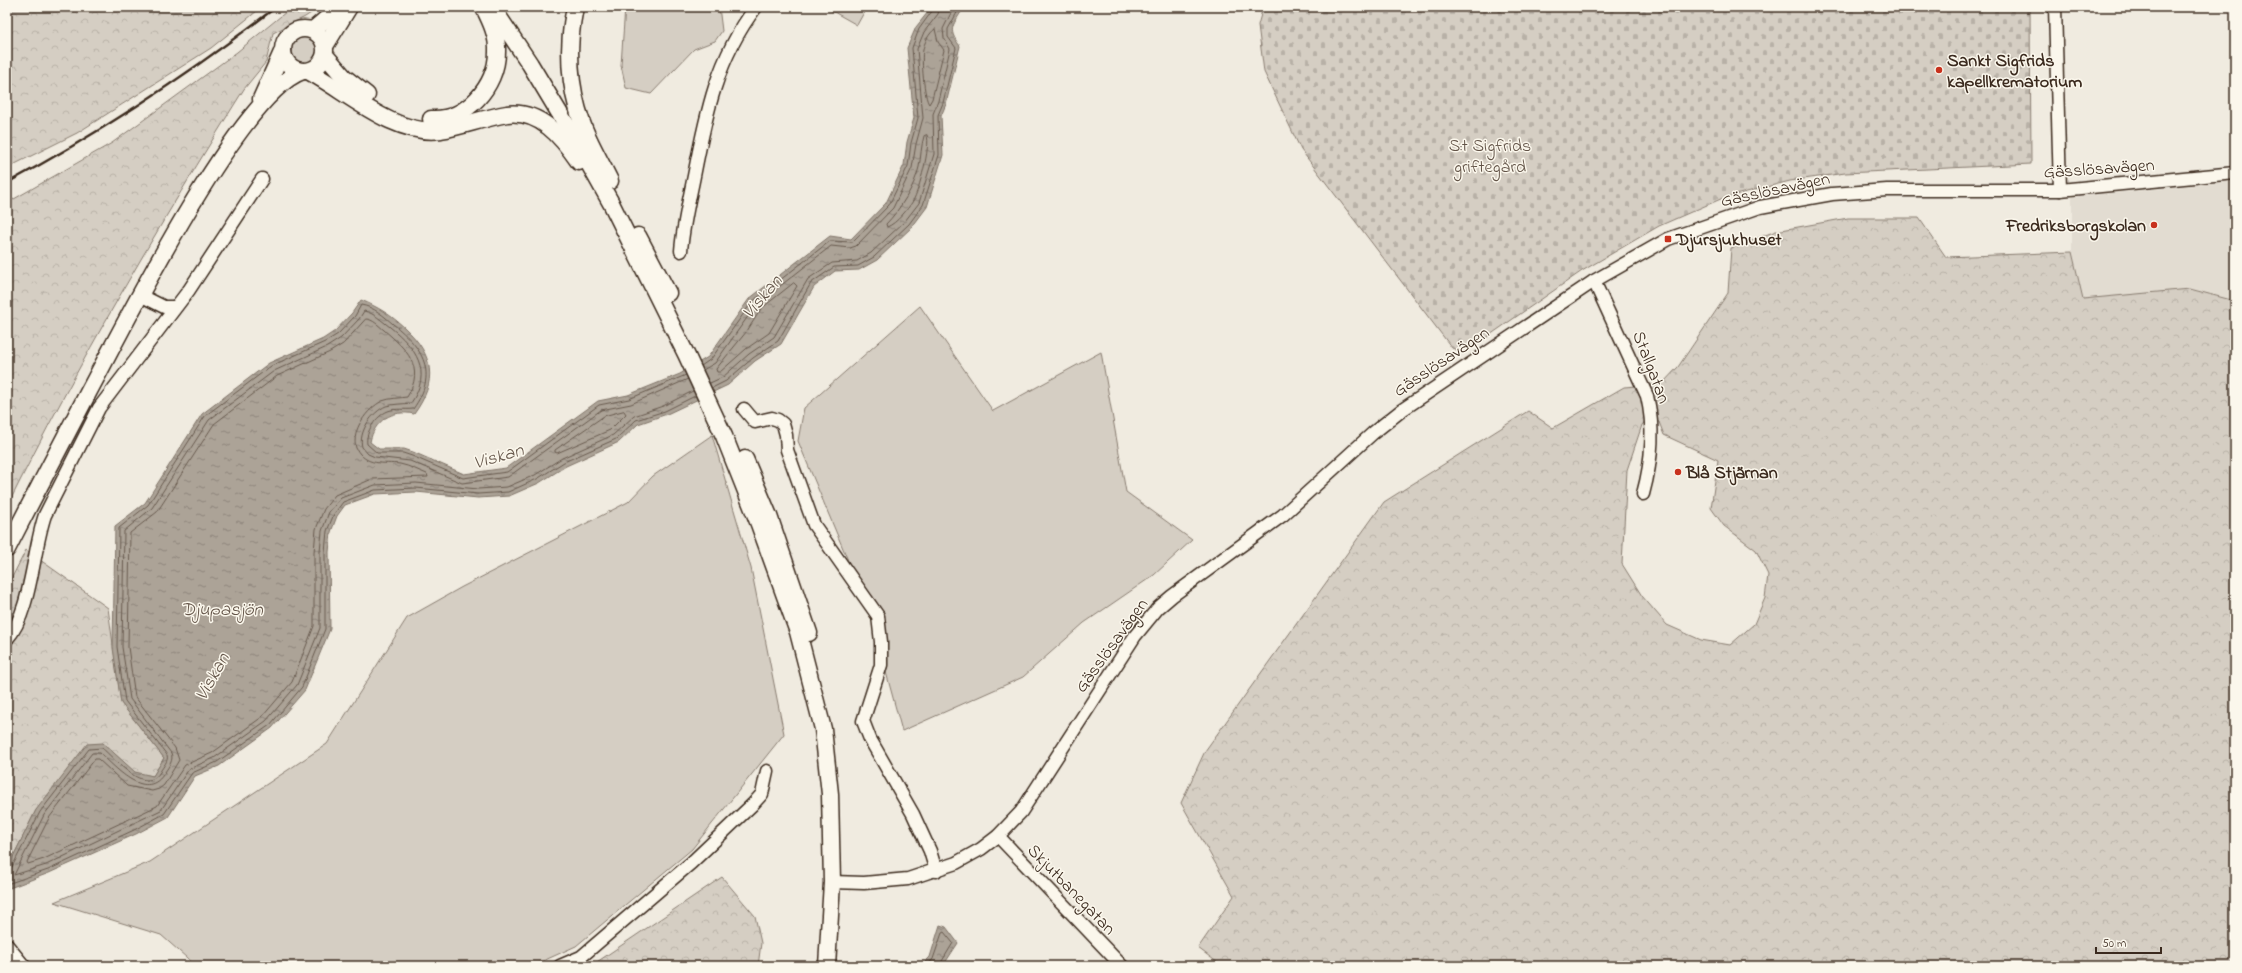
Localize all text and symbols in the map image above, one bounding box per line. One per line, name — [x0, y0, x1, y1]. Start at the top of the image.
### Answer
place label: Sankt Sigfrids kapellkrematorium — [1947, 49, 2082, 96]
marker: Sankt Sigfrids kapellkrematorium — [1934, 65, 1944, 75]
park label: S:t Sigfrids griftegård — [1449, 134, 1531, 182]
street label: Gässlösavägen — [2043, 153, 2156, 188]
street label: Gässlösavägen — [1718, 167, 1833, 216]
place label: Fredriksborgskolan — [2005, 214, 2146, 241]
marker: Fredriksborgskolan — [2149, 220, 2159, 230]
place label: Djursjukhuset — [1675, 228, 1783, 254]
marker: Djursjukhuset — [1663, 234, 1673, 244]
water label: Viskan — [736, 269, 790, 326]
street label: Gässlösavägen — [1389, 321, 1496, 405]
street label: Stallgatan — [1623, 328, 1676, 408]
water label: Viskan — [470, 437, 527, 477]
place label: Blå Stjärnan — [1685, 461, 1778, 487]
marker: Blå Stjärnan — [1673, 467, 1683, 477]
street label: Gässlösavägen — [1069, 594, 1157, 699]
water label: Djupasjön — [181, 597, 264, 624]
water label: Viskan — [189, 648, 238, 706]
street label: Skjutbanegatan — [1020, 839, 1121, 943]
scale bar — [2096, 929, 2161, 955]
text: 50 m — [2102, 935, 2126, 953]

